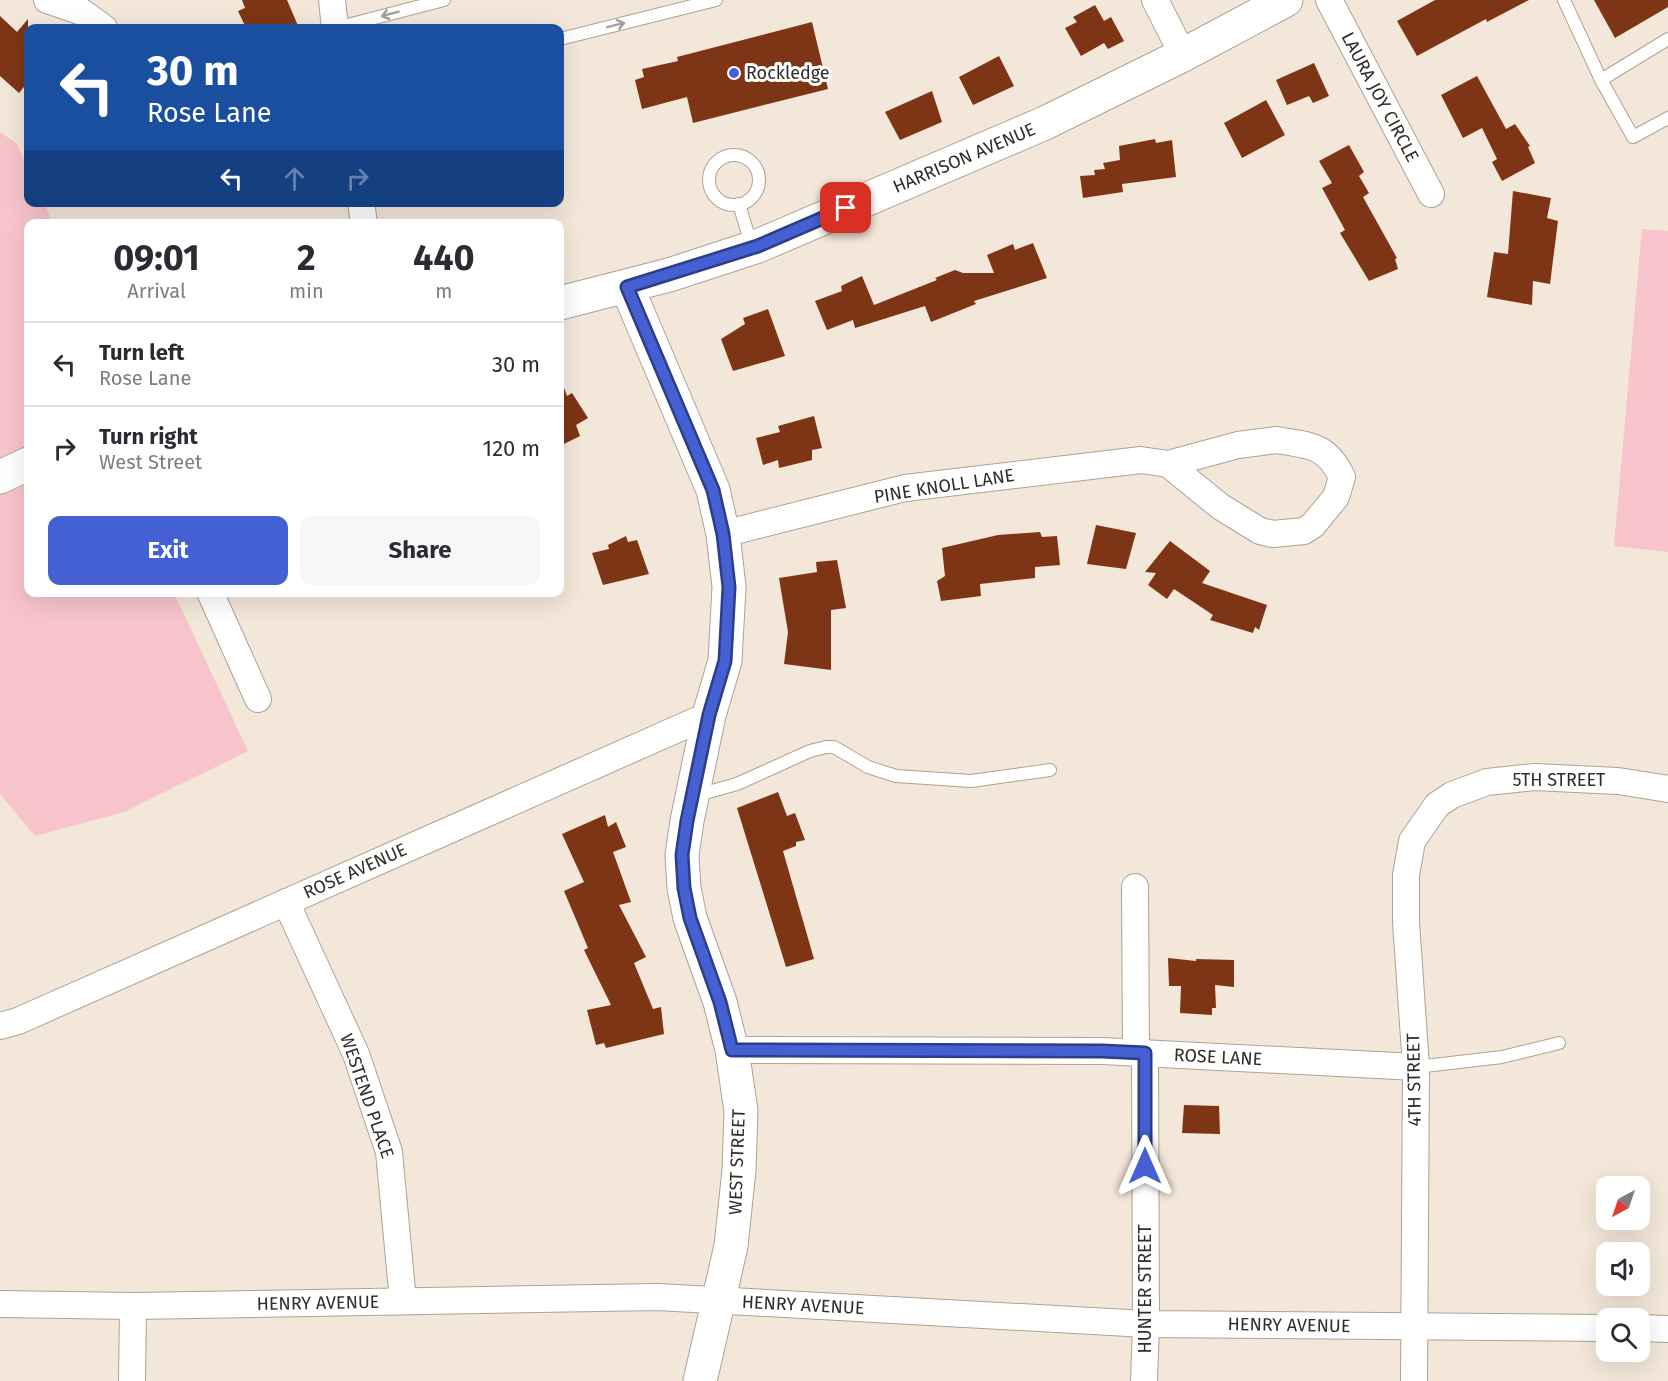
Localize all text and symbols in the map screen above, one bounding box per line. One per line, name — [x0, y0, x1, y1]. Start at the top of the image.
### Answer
one-way arrow — [381, 9, 400, 21]
one-way arrow — [606, 19, 625, 31]
street label: LAURA JOY CIRCLE — [1337, 28, 1423, 166]
text: 30 m — [147, 46, 239, 96]
icon: left — [48, 48, 126, 126]
place label: Rockledge — [746, 62, 830, 84]
marker: Rockledge — [727, 66, 741, 80]
text: Rose Lane — [147, 97, 272, 129]
street label: HARRISON AVENUE — [890, 118, 1038, 198]
icon: left — [215, 162, 248, 195]
icon: ahead — [278, 162, 311, 195]
icon: right — [341, 162, 374, 195]
pin — [820, 182, 871, 233]
icon: arrive — [829, 191, 862, 224]
text: 09:01 — [113, 236, 200, 280]
text: 2 — [297, 236, 316, 280]
text: 440 — [413, 236, 475, 280]
text: Arrival — [127, 279, 186, 303]
text: min — [289, 279, 324, 303]
text: m — [435, 279, 452, 303]
text: Turn left — [99, 339, 184, 366]
icon: left — [48, 348, 81, 381]
text: 30 m — [492, 351, 540, 378]
text: Rose Lane — [99, 366, 191, 390]
text: Turn right — [99, 423, 198, 450]
icon: right — [48, 432, 81, 465]
text: 120 m — [483, 435, 540, 462]
text: West Street — [99, 450, 202, 474]
street label: PINE KNOLL LANE — [872, 464, 1016, 508]
button: Exit — [48, 516, 288, 585]
button: Share — [300, 516, 540, 585]
street label: 5TH STREET — [1513, 769, 1606, 791]
street label: ROSE AVENUE — [300, 838, 410, 904]
street label: WESTEND PLACE — [335, 1031, 399, 1161]
street label: 4TH STREET — [1402, 1033, 1426, 1127]
street label: ROSE LANE — [1173, 1044, 1263, 1070]
street label: WEST STREET — [724, 1108, 750, 1215]
position arrow — [1113, 1134, 1177, 1198]
north arrow — [1596, 1176, 1650, 1230]
map controls — [1596, 1176, 1650, 1362]
street label: HUNTER STREET — [1134, 1224, 1156, 1354]
button: sound — [1596, 1242, 1650, 1296]
street label: HENRY AVENUE — [256, 1291, 380, 1315]
street label: HENRY AVENUE — [741, 1291, 865, 1319]
button: search — [1596, 1308, 1650, 1362]
street label: HENRY AVENUE — [1227, 1313, 1351, 1337]

